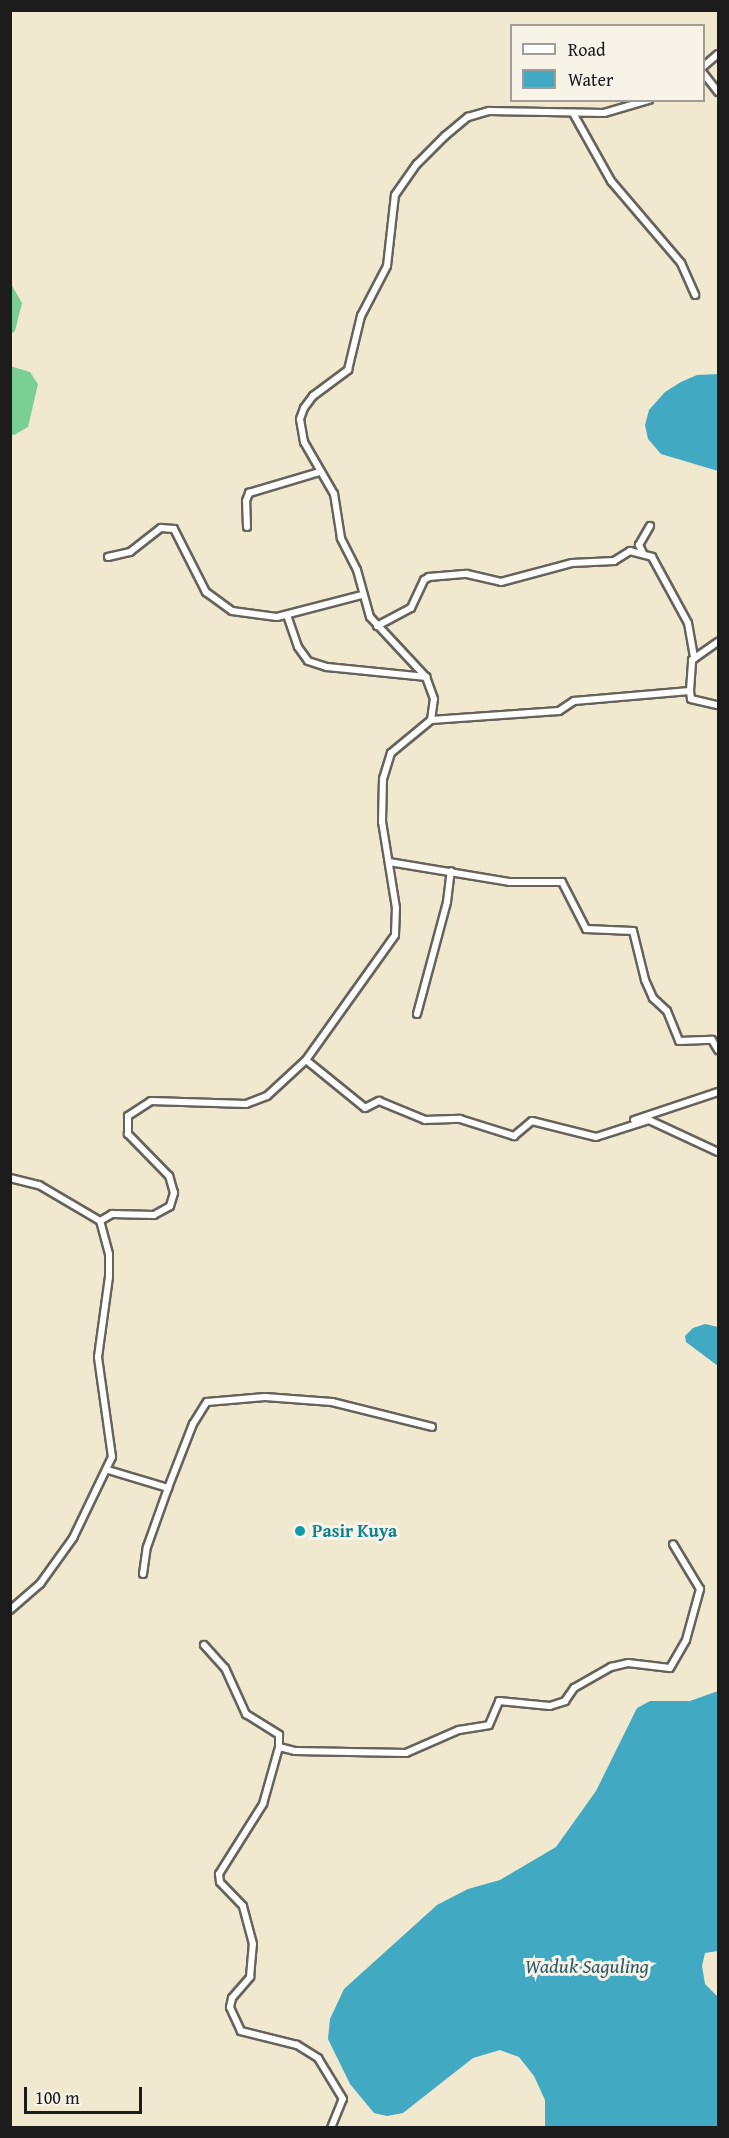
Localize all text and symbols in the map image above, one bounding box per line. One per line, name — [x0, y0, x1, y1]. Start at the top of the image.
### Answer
legend — [510, 24, 705, 102]
text: Road — [568, 36, 606, 63]
text: Water — [568, 66, 613, 93]
place label: Pasir Kuya — [312, 1520, 397, 1542]
marker: Pasir Kuya — [293, 1524, 307, 1538]
water label: Waduk Saguling — [525, 1953, 649, 1977]
scale bar — [27, 2075, 146, 2113]
text: 100 m — [35, 2084, 80, 2111]

